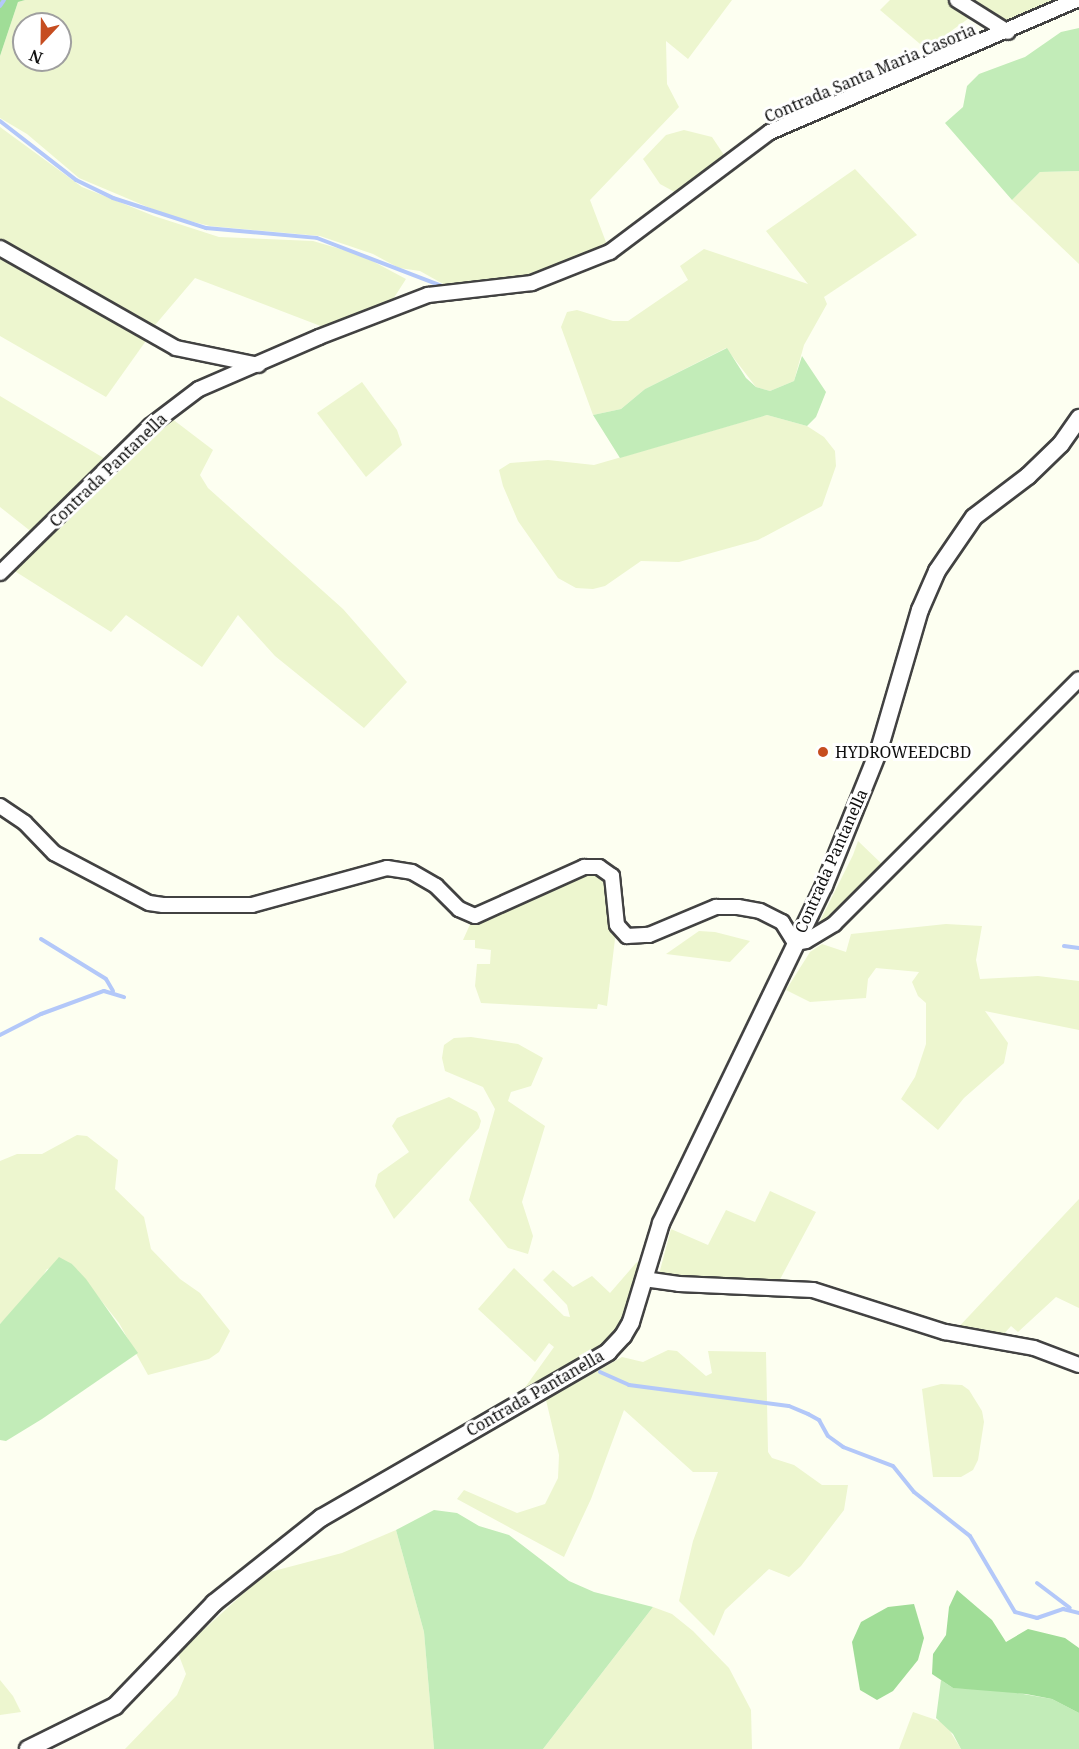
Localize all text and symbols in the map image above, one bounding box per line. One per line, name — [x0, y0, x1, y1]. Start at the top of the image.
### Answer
north arrow — [12, 12, 72, 72]
street label: Contrada Santa Maria Casoria — [761, 20, 979, 126]
text: N — [26, 44, 46, 69]
street label: Contrada Pantanella — [45, 409, 171, 531]
place label: HYDROWEEDCBD — [835, 742, 971, 762]
marker: HYDROWEEDCBD — [816, 745, 830, 759]
street label: Contrada Pantanella — [791, 786, 871, 936]
street label: Contrada Pantanella — [463, 1346, 607, 1440]

